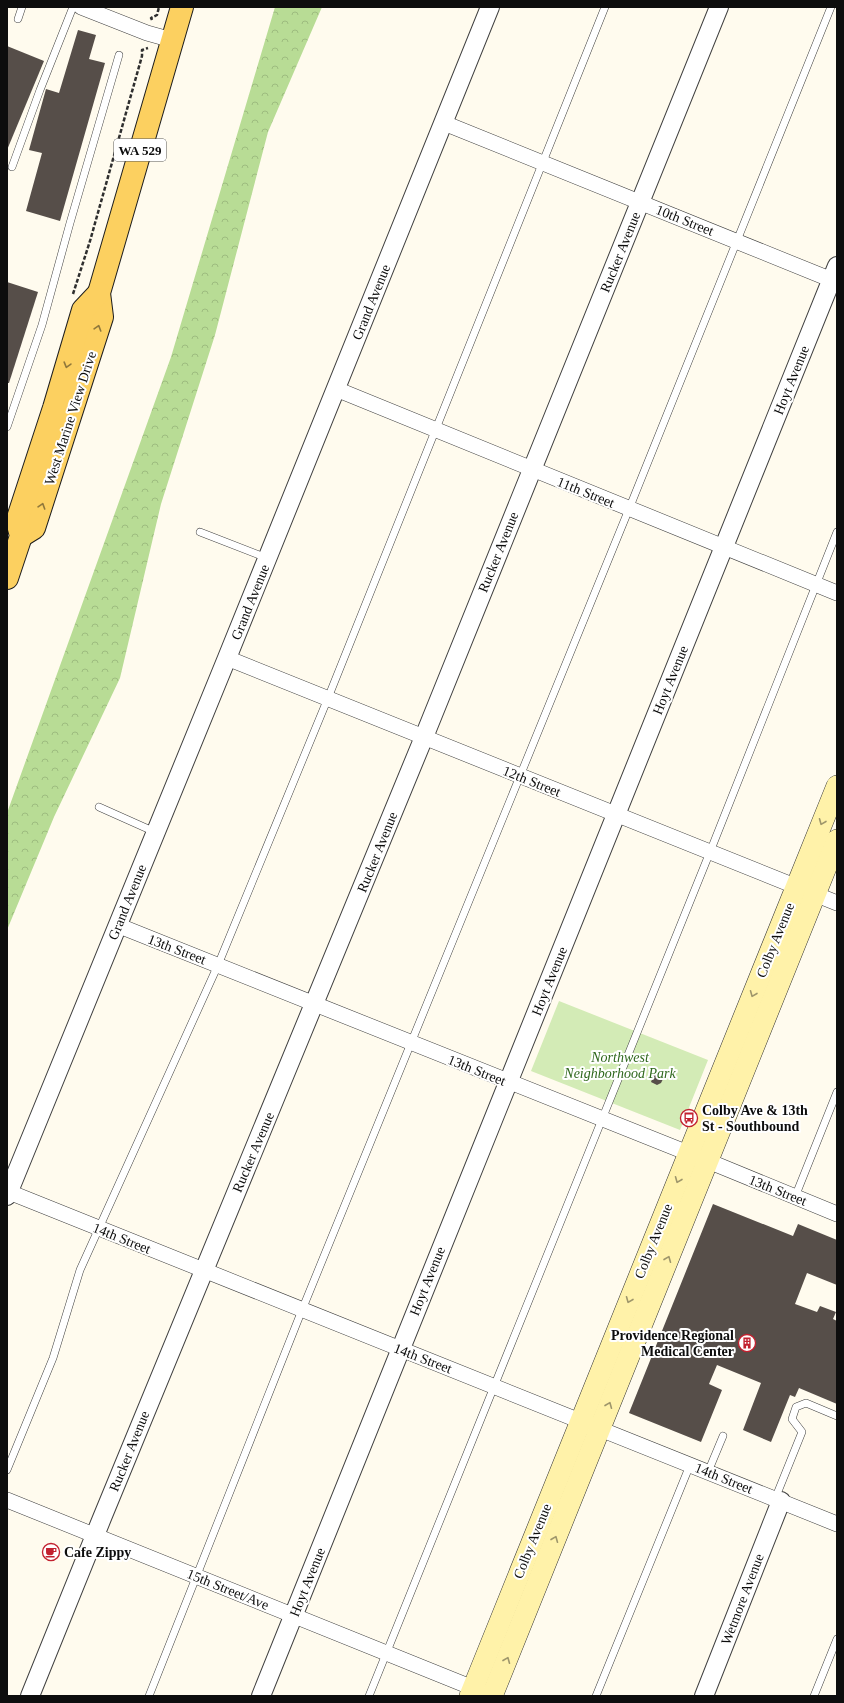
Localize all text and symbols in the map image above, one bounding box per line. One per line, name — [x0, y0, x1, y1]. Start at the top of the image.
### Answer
road number: WA 529 — [114, 139, 166, 161]
street label: 10th Street — [654, 202, 716, 239]
street label: Rucker Avenue — [597, 210, 643, 295]
street label: Grand Avenue — [349, 262, 393, 342]
one-way arrow — [93, 325, 102, 332]
street label: Hoyt Avenue — [771, 343, 812, 417]
street label: West Marine View Drive — [42, 349, 99, 487]
one-way arrow — [63, 362, 72, 369]
street label: 11th Street — [555, 474, 617, 511]
one-way arrow — [37, 502, 46, 509]
street label: Rucker Avenue — [475, 510, 521, 595]
street label: Grand Avenue — [228, 562, 272, 642]
street label: Hoyt Avenue — [650, 643, 691, 717]
street label: 12th Street — [501, 763, 563, 800]
street label: Rucker Avenue — [354, 810, 400, 895]
one-way arrow — [819, 818, 827, 825]
street label: Grand Avenue — [105, 862, 149, 942]
street label: Colby Avenue — [754, 901, 797, 980]
street label: 13th Street — [146, 932, 208, 967]
street label: Hoyt Avenue — [529, 944, 570, 1018]
one-way arrow — [750, 990, 758, 998]
park label: Northwest Neighborhood Park — [563, 1050, 676, 1081]
street label: 13th Street — [446, 1052, 508, 1089]
place label: Colby Ave & 13th St - Southbound — [702, 1103, 808, 1134]
bus stop icon: Colby Ave & 13th St - Southbound — [679, 1108, 699, 1128]
street label: Rucker Avenue — [230, 1110, 277, 1195]
street label: 13th Street — [747, 1172, 809, 1209]
one-way arrow — [675, 1175, 683, 1183]
street label: Colby Avenue — [632, 1202, 675, 1281]
street label: 14th Street — [91, 1220, 153, 1257]
street label: Hoyt Avenue — [407, 1244, 448, 1318]
one-way arrow — [664, 1256, 672, 1263]
one-way arrow — [626, 1296, 634, 1304]
place label: Providence Regional Medical Center — [611, 1328, 734, 1359]
building icon: Providence Regional Medical Center — [737, 1333, 757, 1353]
street label: 14th Street — [392, 1341, 454, 1376]
one-way arrow — [604, 1402, 612, 1409]
street label: Rucker Avenue — [106, 1409, 152, 1494]
street label: 14th Street — [693, 1460, 755, 1497]
street label: Colby Avenue — [511, 1502, 554, 1581]
one-way arrow — [551, 1536, 559, 1543]
cafe icon: Cafe Zippy — [41, 1542, 61, 1562]
place label: Cafe Zippy — [64, 1545, 131, 1560]
street label: Hoyt Avenue — [287, 1545, 328, 1619]
street label: Wetmore Avenue — [718, 1552, 767, 1647]
street label: 15th Street/Ave — [185, 1566, 271, 1613]
one-way arrow — [502, 1656, 510, 1664]

